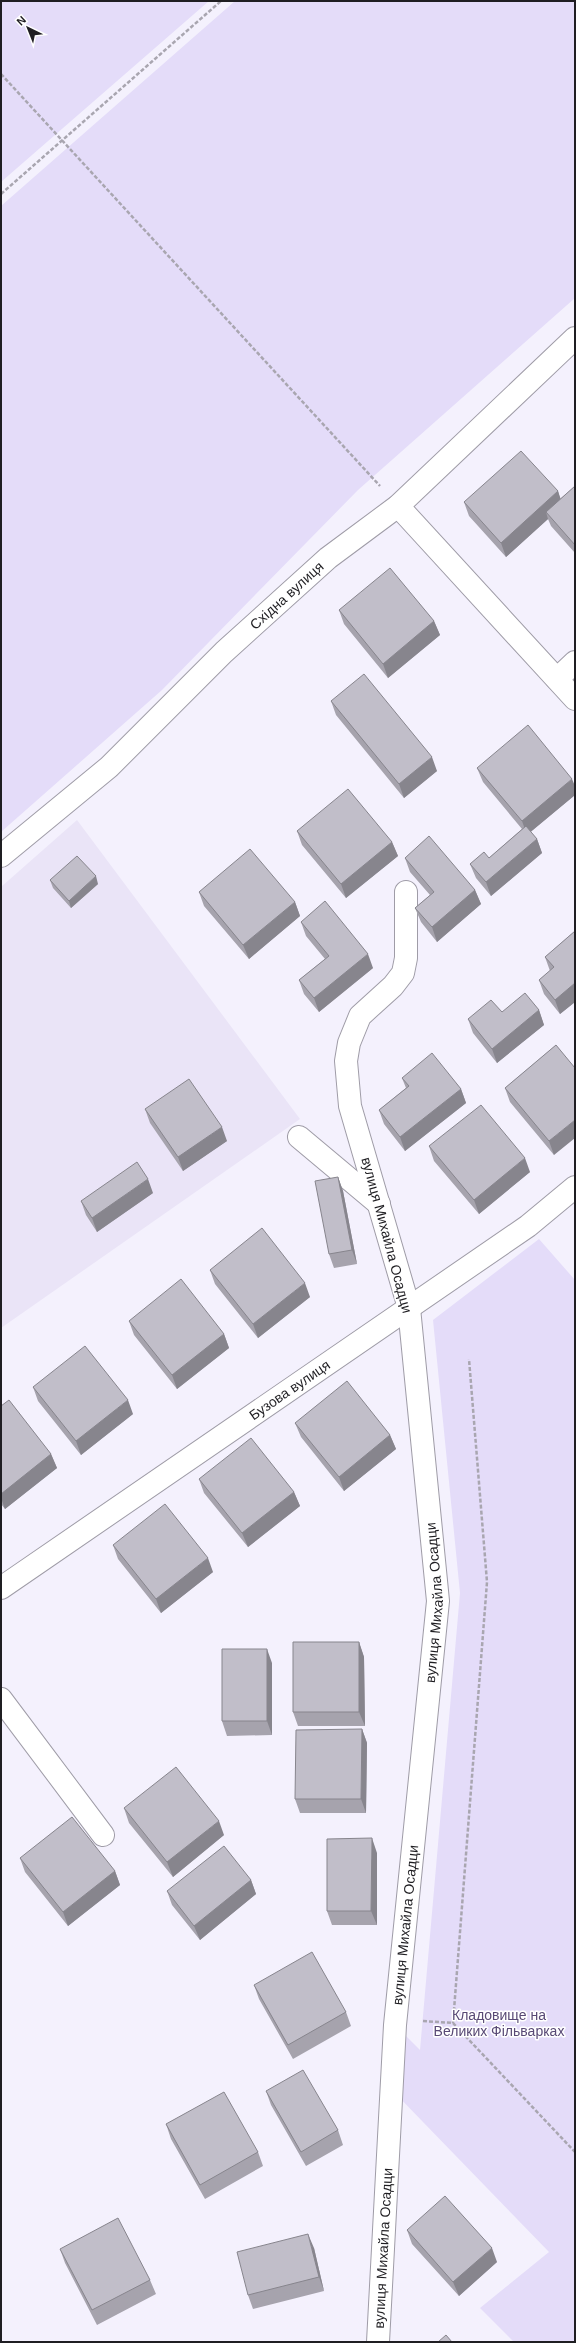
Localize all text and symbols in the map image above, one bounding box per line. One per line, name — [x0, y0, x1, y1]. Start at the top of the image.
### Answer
north arrow — [8, 8, 48, 48]
text: N — [14, 14, 28, 28]
street label: Східна вулиця — [247, 558, 327, 633]
street label: вулиця Михайла Осадци — [358, 1155, 416, 1315]
street label: Бузова вулиця — [246, 1357, 333, 1423]
street label: вулиця Михайла Осадци — [422, 1522, 446, 1683]
street label: вулиця Михайла Осадци — [389, 1844, 421, 2006]
park label: Кладовище на Великих Фільварках — [434, 2007, 564, 2039]
street label: вулиця Михайла Осадци — [371, 2167, 395, 2329]

